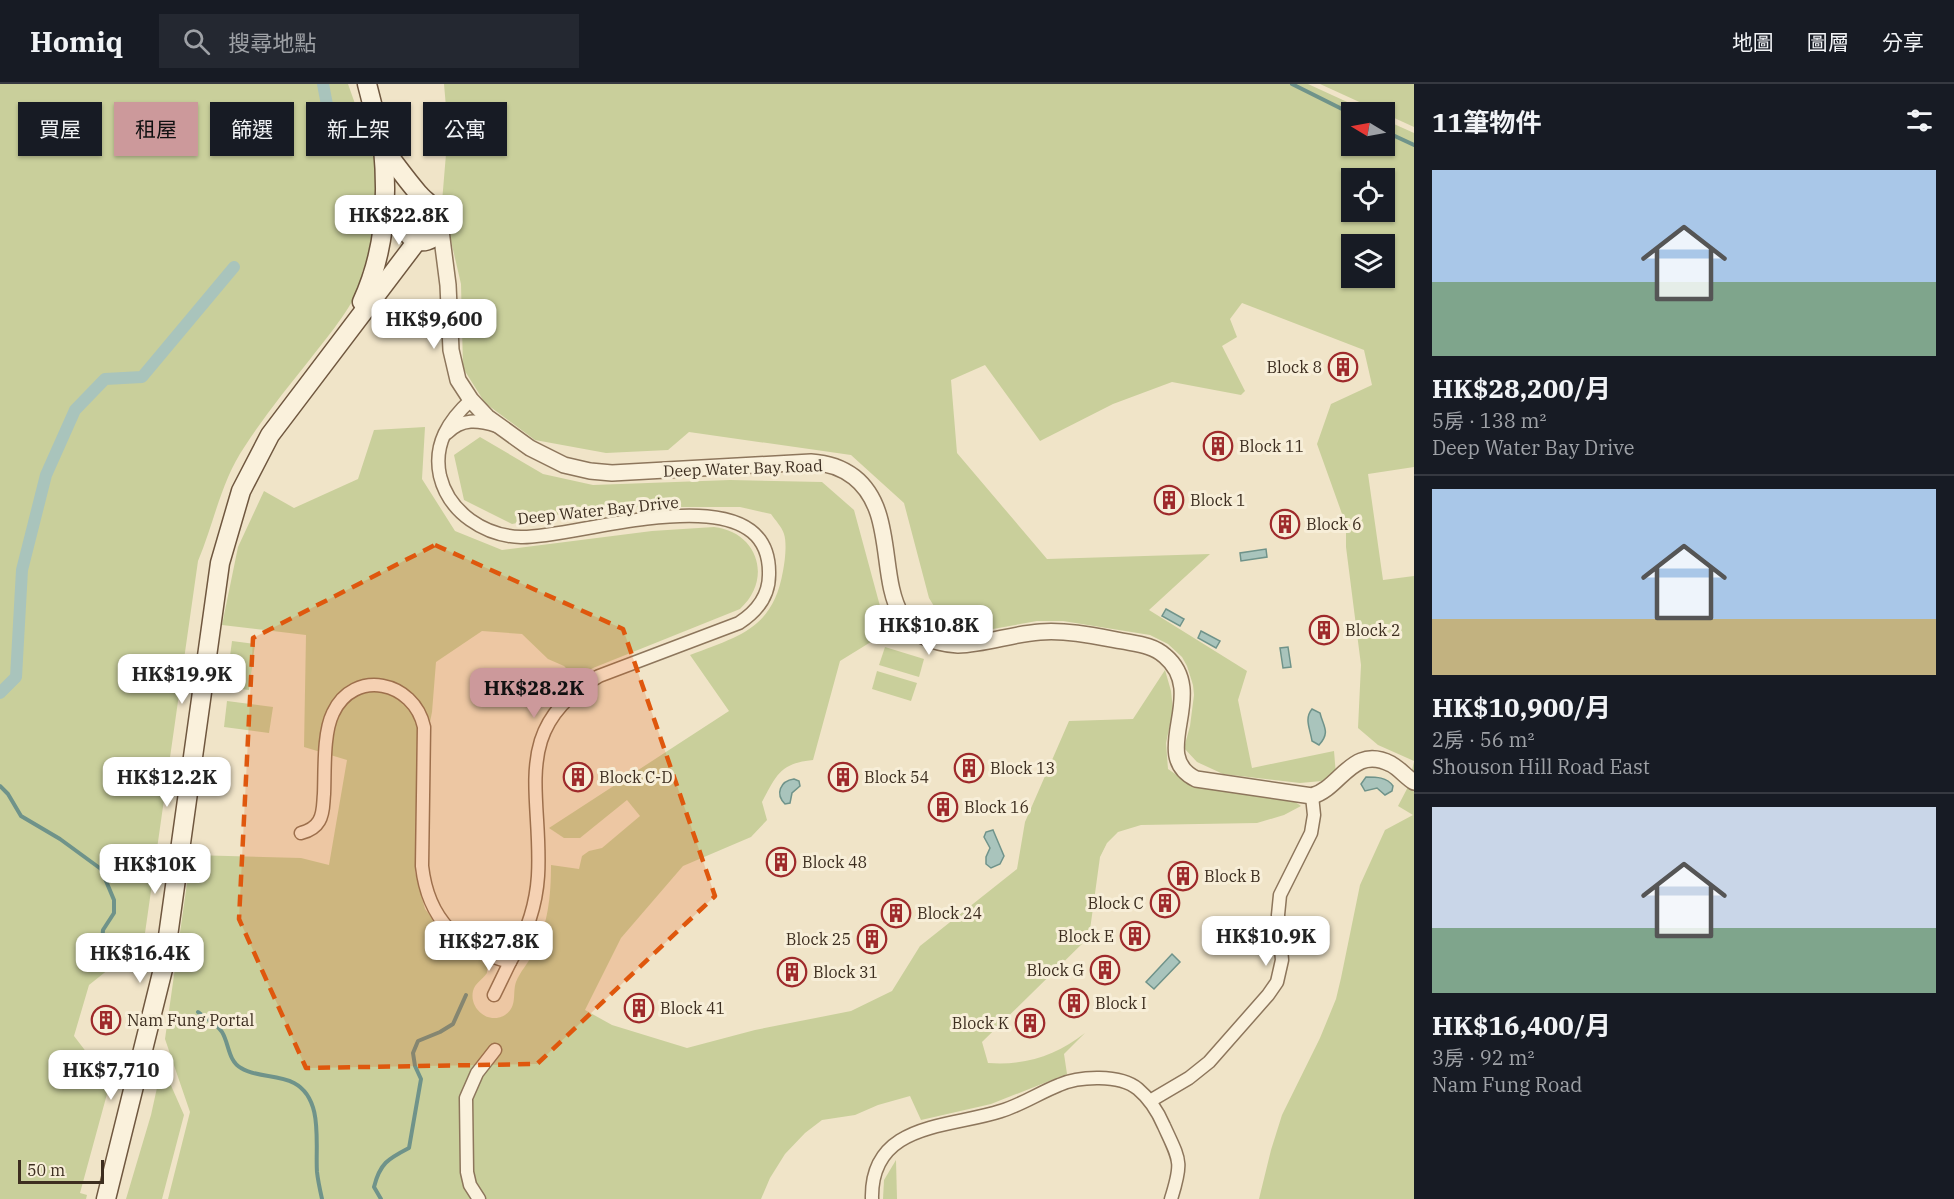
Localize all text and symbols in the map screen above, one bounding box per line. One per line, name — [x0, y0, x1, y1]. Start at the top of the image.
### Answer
search box — [159, 14, 579, 68]
text: Homiq — [30, 23, 123, 60]
icon: search — [180, 25, 213, 58]
text: 搜尋地點 — [228, 28, 316, 57]
text: 地圖 — [1732, 28, 1774, 56]
text: 圖層 — [1807, 28, 1849, 56]
text: 分享 — [1882, 28, 1924, 56]
chip: 買屋 — [18, 102, 102, 156]
chip: 租屋 — [114, 102, 198, 156]
chip: 篩選 — [210, 102, 294, 156]
chip: 新上架 — [306, 102, 411, 156]
chip: 公寓 — [423, 102, 507, 156]
north arrow — [1341, 102, 1395, 156]
map controls — [1341, 102, 1395, 288]
icon: filters — [1903, 104, 1936, 137]
text: 11筆物件 — [1432, 105, 1541, 139]
button: locate — [1341, 168, 1395, 222]
pin: HK$22.8K — [337, 195, 461, 246]
text: HK$22.8K — [349, 201, 449, 228]
icon: home — [1630, 209, 1738, 317]
button: layers — [1341, 234, 1395, 288]
pin: HK$9,600 — [372, 299, 496, 350]
text: HK$9,600 — [385, 305, 483, 332]
building icon: Block 8 — [1327, 351, 1359, 383]
place label: Block 8 — [1266, 357, 1322, 377]
text: HK$28,200/月 — [1432, 371, 1611, 405]
text: 5房 · 138 m² — [1432, 407, 1546, 434]
building icon: Block 11 — [1202, 430, 1234, 462]
text: Deep Water Bay Drive — [1432, 434, 1635, 461]
place label: Block 11 — [1239, 436, 1304, 456]
street label: Deep Water Bay Road — [663, 455, 823, 481]
building icon: Block 1 — [1153, 484, 1185, 516]
place label: Block 1 — [1190, 490, 1246, 510]
street label: Deep Water Bay Drive — [516, 492, 680, 528]
building icon: Block 6 — [1269, 508, 1301, 540]
place label: Block 6 — [1306, 514, 1362, 534]
icon: home — [1630, 528, 1738, 636]
pin: HK$10.8K — [867, 605, 991, 656]
text: HK$10.8K — [879, 611, 979, 638]
building icon: Block 2 — [1308, 614, 1340, 646]
place label: Block 2 — [1345, 620, 1401, 640]
pin: HK$19.9K — [120, 654, 244, 705]
text: HK$19.9K — [132, 660, 232, 687]
pin: HK$28.2K — [472, 668, 596, 719]
text: HK$28.2K — [484, 674, 584, 701]
text: HK$10,900/月 — [1432, 690, 1611, 724]
text: 2房 · 56 m² — [1432, 726, 1534, 753]
building icon: Block 13 — [953, 752, 985, 784]
text: Shouson Hill Road East — [1432, 753, 1650, 780]
pin: HK$12.2K — [105, 757, 229, 808]
place label: Block 13 — [990, 758, 1055, 778]
building icon: Block C-D — [562, 761, 594, 793]
building icon: Block 54 — [827, 761, 859, 793]
text: HK$12.2K — [117, 763, 217, 790]
place label: Block C-D — [599, 767, 673, 787]
place label: Block 54 — [864, 767, 929, 787]
building icon: Block 16 — [927, 791, 959, 823]
place label: Block 16 — [964, 797, 1029, 817]
pin: HK$10K — [106, 844, 204, 895]
building icon: Block 48 — [765, 846, 797, 878]
icon: home — [1630, 846, 1738, 954]
text: HK$10K — [114, 850, 196, 877]
place label: Block 48 — [802, 852, 867, 872]
building icon: Block B — [1167, 860, 1199, 892]
place label: Block B — [1204, 866, 1261, 886]
building icon: Block C — [1149, 887, 1181, 919]
place label: Block C — [1088, 893, 1144, 913]
building icon: Block 24 — [880, 897, 912, 929]
place label: Block 24 — [917, 903, 982, 923]
pin: HK$10.9K — [1204, 916, 1328, 967]
building icon: Block E — [1119, 920, 1151, 952]
pin: HK$27.8K — [427, 921, 551, 972]
text: HK$10.9K — [1216, 922, 1316, 949]
building icon: Block 25 — [856, 923, 888, 955]
place label: Block E — [1058, 926, 1114, 946]
text: HK$27.8K — [439, 927, 539, 954]
place label: Block 25 — [786, 929, 851, 949]
pin: HK$16.4K — [78, 933, 202, 984]
text: HK$16.4K — [90, 939, 190, 966]
building icon: Block G — [1089, 954, 1121, 986]
building icon: Block 31 — [776, 956, 808, 988]
place label: Block G — [1026, 960, 1084, 980]
place label: Block 31 — [813, 962, 878, 982]
building icon: Block I — [1058, 987, 1090, 1019]
building icon: Block 41 — [623, 992, 655, 1024]
place label: Block I — [1095, 993, 1147, 1013]
place label: Block 41 — [660, 998, 725, 1018]
building icon: Nam Fung Portal — [90, 1004, 122, 1036]
building icon: Block K — [1014, 1007, 1046, 1039]
text: HK$16,400/月 — [1432, 1008, 1611, 1042]
place label: Nam Fung Portal — [127, 1010, 255, 1030]
place label: Block K — [952, 1013, 1009, 1033]
text: 3房 · 92 m² — [1432, 1044, 1534, 1071]
pin: HK$7,710 — [49, 1050, 173, 1101]
text: HK$7,710 — [62, 1056, 160, 1083]
text: Nam Fung Road — [1432, 1071, 1582, 1098]
scale bar — [18, 1157, 104, 1184]
text: 50 m — [27, 1160, 65, 1180]

